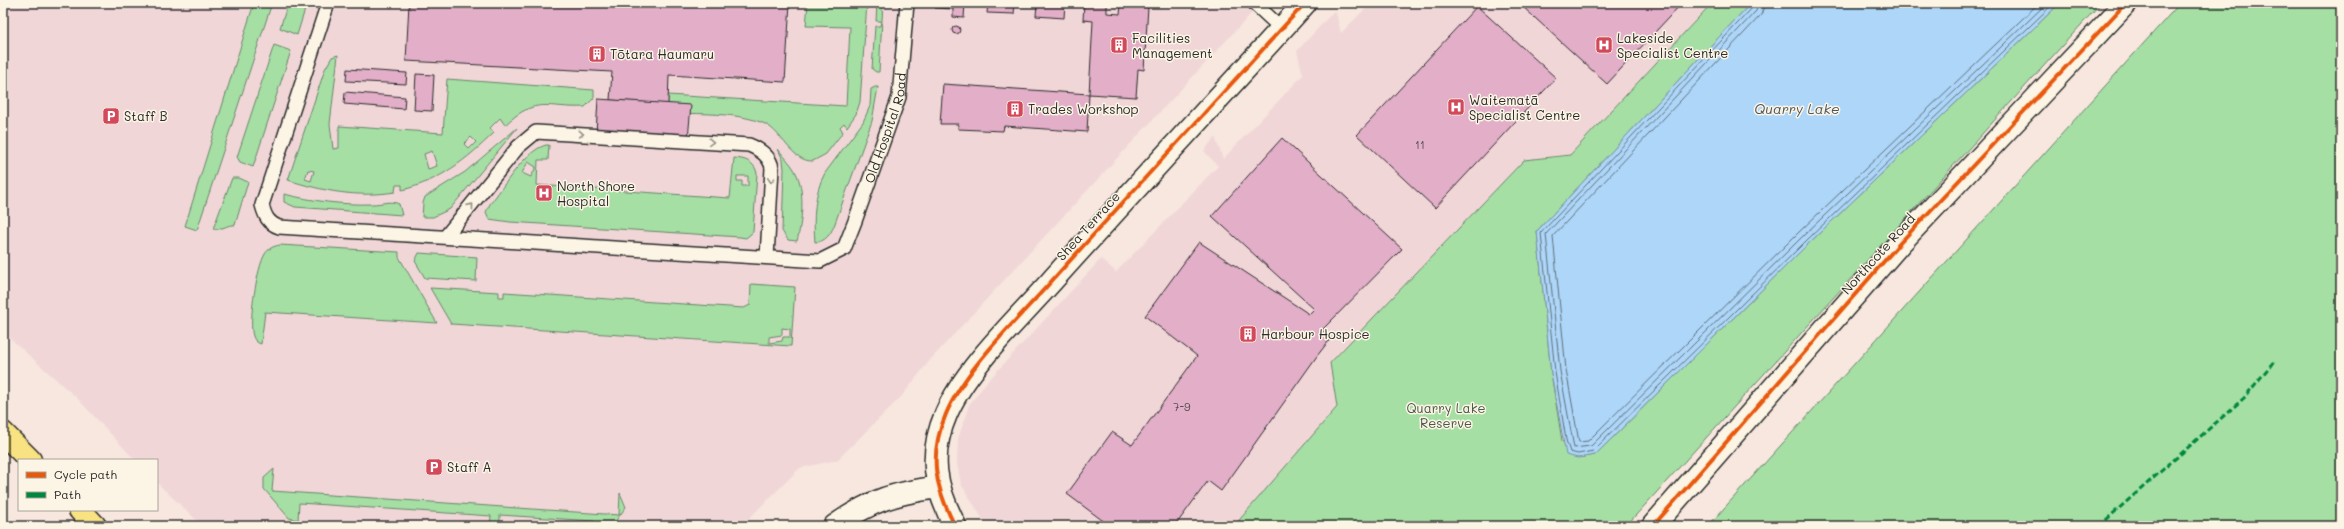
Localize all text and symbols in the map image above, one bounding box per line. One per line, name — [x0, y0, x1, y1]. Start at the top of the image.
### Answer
place label: Facilities Management — [1132, 29, 1213, 61]
place label: Lakeside Specialist Centre — [1617, 29, 1728, 61]
building icon: Facilities Management — [1109, 35, 1129, 55]
hospital icon: Lakeside Specialist Centre — [1594, 35, 1614, 55]
building icon: Tōtara Haumaru — [587, 44, 607, 64]
place label: Tōtara Haumaru — [610, 45, 714, 62]
street label: Old Hospital Road — [860, 72, 909, 185]
place label: Waitematā Specialist Centre — [1469, 91, 1580, 123]
hospital icon: Waitematā Specialist Centre — [1446, 97, 1466, 117]
building icon: Trades Workshop — [1005, 99, 1025, 119]
water label: Quarry Lake — [1754, 99, 1840, 118]
place label: Trades Workshop — [1028, 100, 1139, 117]
parking icon: Staff B — [101, 106, 121, 126]
place label: Staff B — [124, 107, 168, 124]
one-way arrow — [578, 129, 584, 138]
one-way arrow — [708, 137, 714, 146]
house number: 11 — [1415, 137, 1425, 152]
place label: North Shore Hospital — [557, 177, 635, 209]
one-way arrow — [767, 177, 776, 183]
hospital icon: North Shore Hospital — [534, 183, 554, 203]
street label: Shea Terrace — [1052, 188, 1123, 264]
one-way arrow — [466, 203, 473, 210]
street label: Northcote Road — [1837, 210, 1918, 297]
building icon: Harbour Hospice — [1238, 324, 1258, 344]
place label: Harbour Hospice — [1261, 325, 1370, 342]
house number: 7-9 — [1173, 399, 1191, 414]
park label: Quarry Lake Reserve — [1406, 399, 1486, 431]
parking icon: Staff A — [424, 457, 444, 477]
place label: Staff A — [447, 458, 491, 475]
legend — [18, 459, 158, 511]
text: Cycle path — [54, 466, 117, 482]
text: Path — [54, 486, 81, 502]

